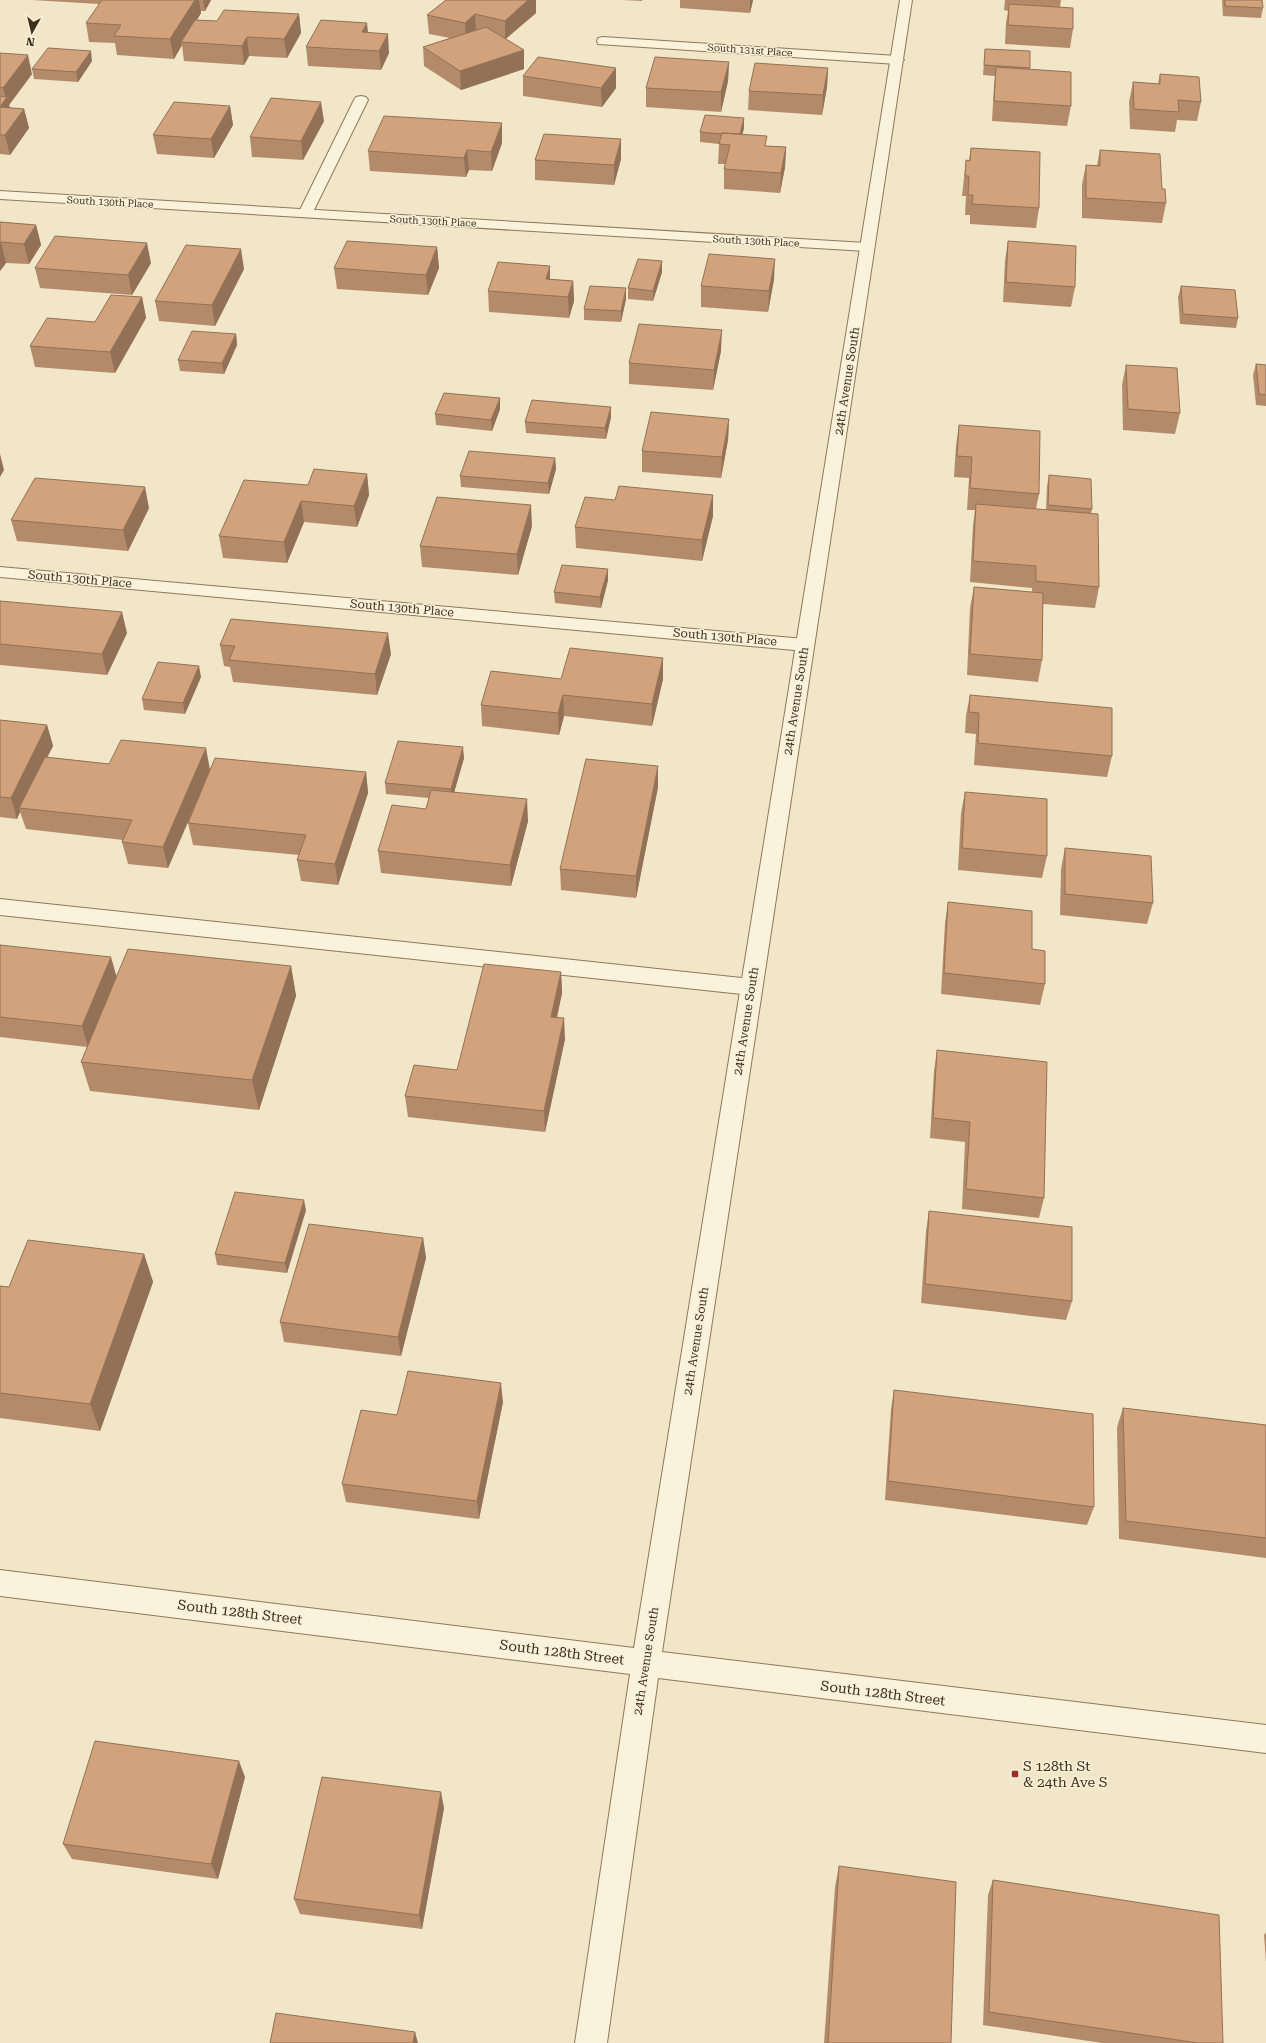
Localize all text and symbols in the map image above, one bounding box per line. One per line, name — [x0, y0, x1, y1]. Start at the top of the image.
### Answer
north arrow — [12, 12, 52, 52]
text: N — [25, 34, 36, 48]
street label: South 131st Place — [707, 42, 793, 58]
street label: South 130th Place — [66, 194, 154, 210]
street label: South 130th Place — [389, 213, 477, 229]
street label: South 130th Place — [712, 233, 800, 249]
street label: 24th Avenue South — [832, 326, 863, 436]
street label: South 130th Place — [27, 567, 133, 591]
street label: South 130th Place — [349, 596, 455, 620]
street label: South 130th Place — [672, 625, 778, 649]
street label: 24th Avenue South — [781, 646, 812, 756]
street label: 24th Avenue South — [731, 966, 762, 1076]
street label: 24th Avenue South — [681, 1286, 712, 1396]
street label: South 128th Street — [177, 1596, 303, 1628]
street label: 24th Avenue South — [631, 1606, 662, 1716]
street label: South 128th Street — [499, 1636, 625, 1668]
street label: South 128th Street — [820, 1677, 946, 1709]
place label: S 128th St & 24th Ave S — [1023, 1758, 1108, 1790]
marker: S 128th St & 24th Ave S — [1010, 1769, 1020, 1779]

